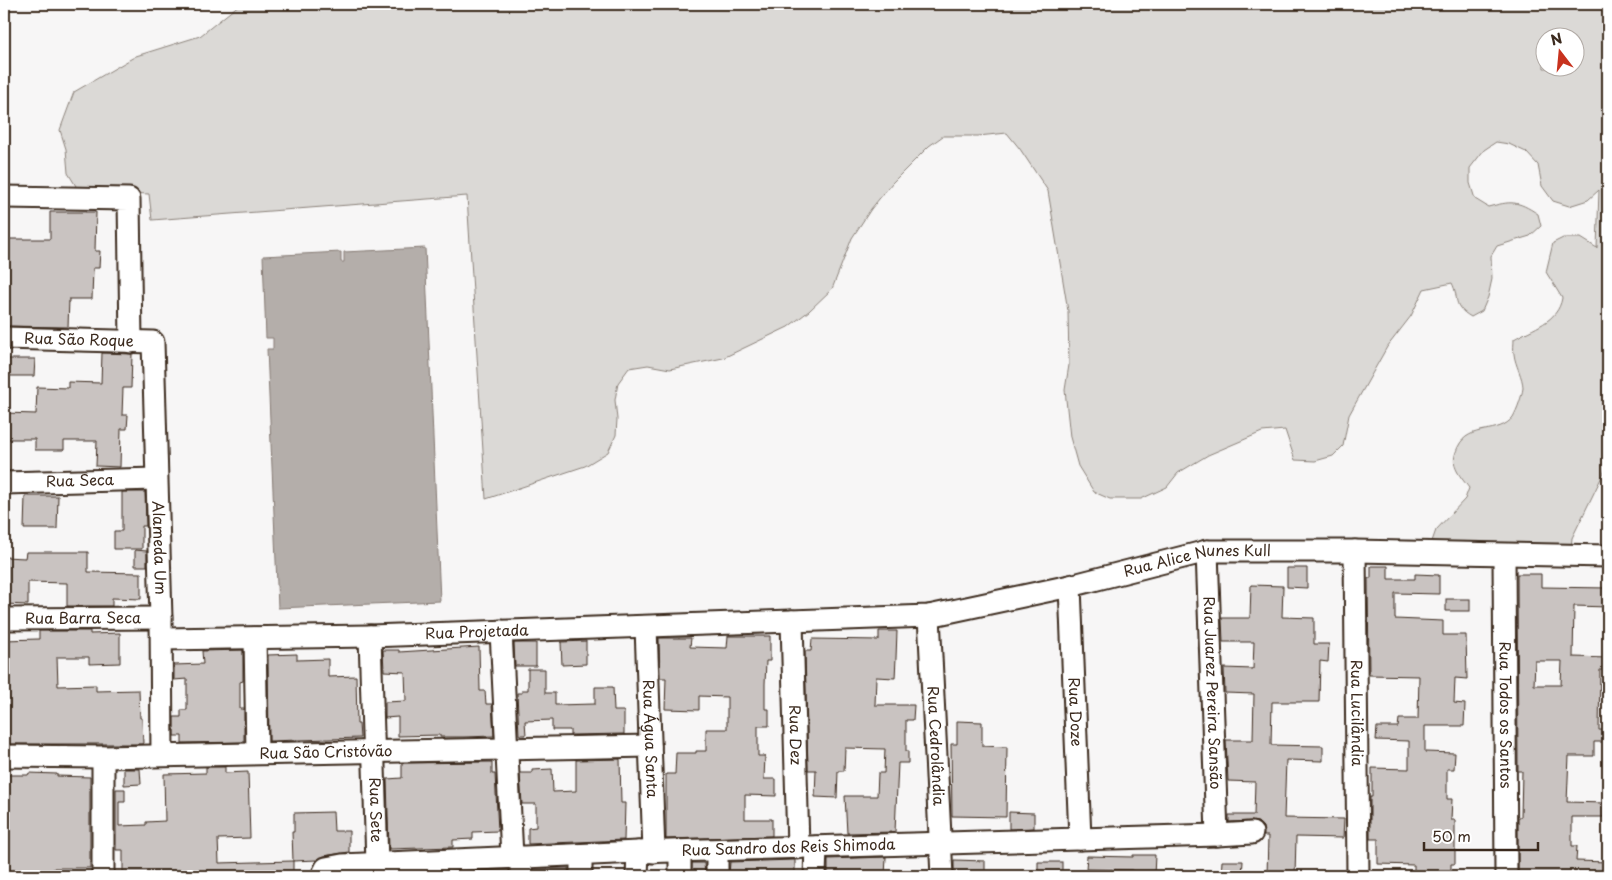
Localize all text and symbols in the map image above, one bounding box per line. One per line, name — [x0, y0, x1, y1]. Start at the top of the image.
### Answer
text: N — [1548, 27, 1565, 51]
north arrow — [1534, 28, 1584, 78]
street label: Rua São Roque — [24, 326, 134, 351]
street label: Rua Seca — [46, 467, 115, 492]
street label: Alameda Um — [148, 501, 173, 595]
street label: Rua Alice Nunes Kull — [1121, 538, 1271, 582]
street label: Rua Juarez Pereira Sansão — [1199, 596, 1228, 790]
street label: Rua Barra Seca — [25, 605, 141, 629]
street label: Rua Projetada — [425, 617, 530, 644]
street label: Rua Todos os Santos — [1495, 641, 1518, 789]
street label: Rua Lucilândia — [1346, 660, 1370, 766]
street label: Rua Doze — [1064, 677, 1089, 747]
street label: Rua Água Santa — [638, 679, 665, 799]
street label: Rua Cedrolândia — [923, 685, 952, 807]
street label: Rua Dez — [784, 705, 809, 765]
street label: Rua São Cristóvão — [259, 738, 393, 764]
street label: Rua Sete — [364, 777, 389, 843]
scale bar — [1424, 820, 1538, 852]
text: 50 m — [1432, 824, 1471, 847]
street label: Rua Sandro dos Reis Shimoda — [681, 831, 896, 861]

